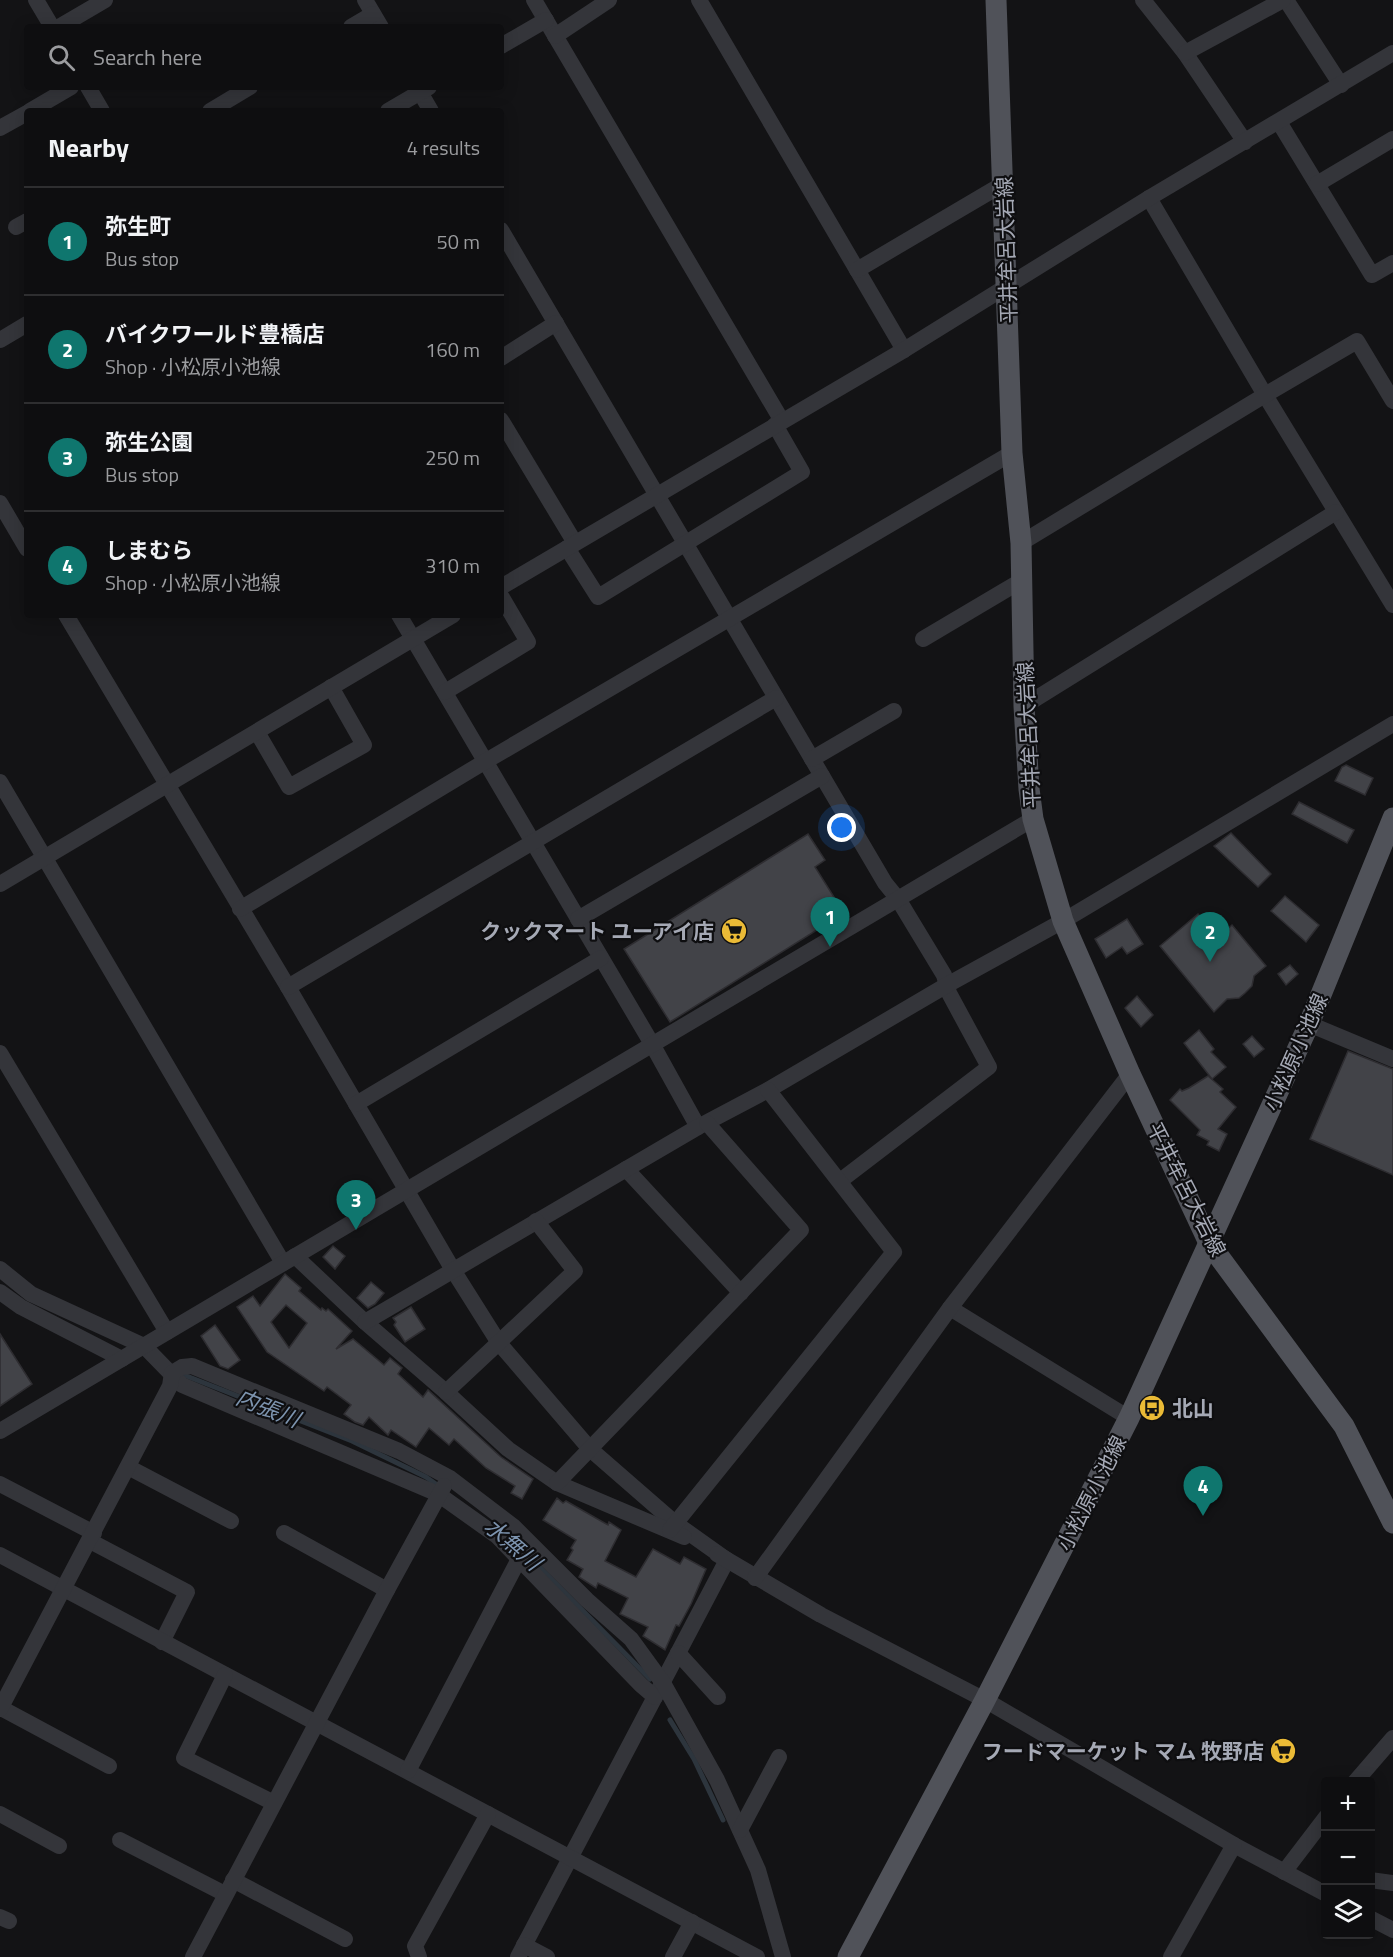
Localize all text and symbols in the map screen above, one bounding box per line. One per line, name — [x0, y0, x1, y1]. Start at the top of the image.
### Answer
search box — [24, 24, 504, 90]
text: Search here — [93, 40, 202, 74]
icon: search — [45, 41, 78, 74]
text: Nearby — [48, 128, 129, 167]
text: 4 results — [407, 132, 480, 163]
street label: 平井牟呂大岩線 — [987, 176, 1025, 324]
text: 弥生町 — [105, 209, 171, 243]
text: 1 — [62, 226, 73, 257]
text: 50 m — [436, 226, 480, 257]
text: Bus stop — [105, 243, 179, 274]
text: バイクワールド豊橋店 — [105, 317, 325, 351]
text: 2 — [62, 334, 73, 365]
text: 160 m — [425, 334, 480, 365]
text: Shop · 小松原小池線 — [105, 351, 281, 382]
text: 弥生公園 — [105, 425, 193, 459]
text: 3 — [62, 442, 73, 473]
text: 250 m — [425, 442, 480, 473]
text: Bus stop — [105, 459, 179, 490]
text: しまむら — [105, 533, 193, 567]
text: 4 — [62, 550, 73, 581]
text: 310 m — [425, 550, 480, 581]
text: Shop · 小松原小池線 — [105, 567, 281, 598]
street label: 平井牟呂大岩線 — [1008, 661, 1048, 809]
your location — [827, 813, 856, 842]
pin: 1 — [810, 898, 850, 947]
pin: 2 — [1190, 912, 1230, 962]
place label: クックマート ユーアイ店 — [480, 915, 714, 947]
supermarket icon: クックマート ユーアイ店 — [719, 916, 749, 946]
street label: 小松原小池線 — [1255, 988, 1335, 1116]
street label: 平井牟呂大岩線 — [1139, 1116, 1235, 1262]
pin: 3 — [336, 1180, 376, 1230]
water label: 内張川 — [231, 1380, 307, 1437]
place label: 北山 — [1172, 1392, 1214, 1424]
bus stop icon: 北山 — [1137, 1393, 1167, 1423]
street label: 小松原小池線 — [1048, 1430, 1134, 1556]
pin: 4 — [1184, 1466, 1222, 1516]
water label: 水無川 — [477, 1510, 551, 1580]
place label: フードマーケット マム 牧野店 — [982, 1735, 1264, 1767]
supermarket icon: フードマーケット マム 牧野店 — [1268, 1736, 1298, 1766]
map controls — [1321, 1777, 1375, 1939]
button: + — [1321, 1777, 1375, 1831]
button: − — [1321, 1831, 1375, 1885]
button: layers — [1321, 1885, 1375, 1939]

